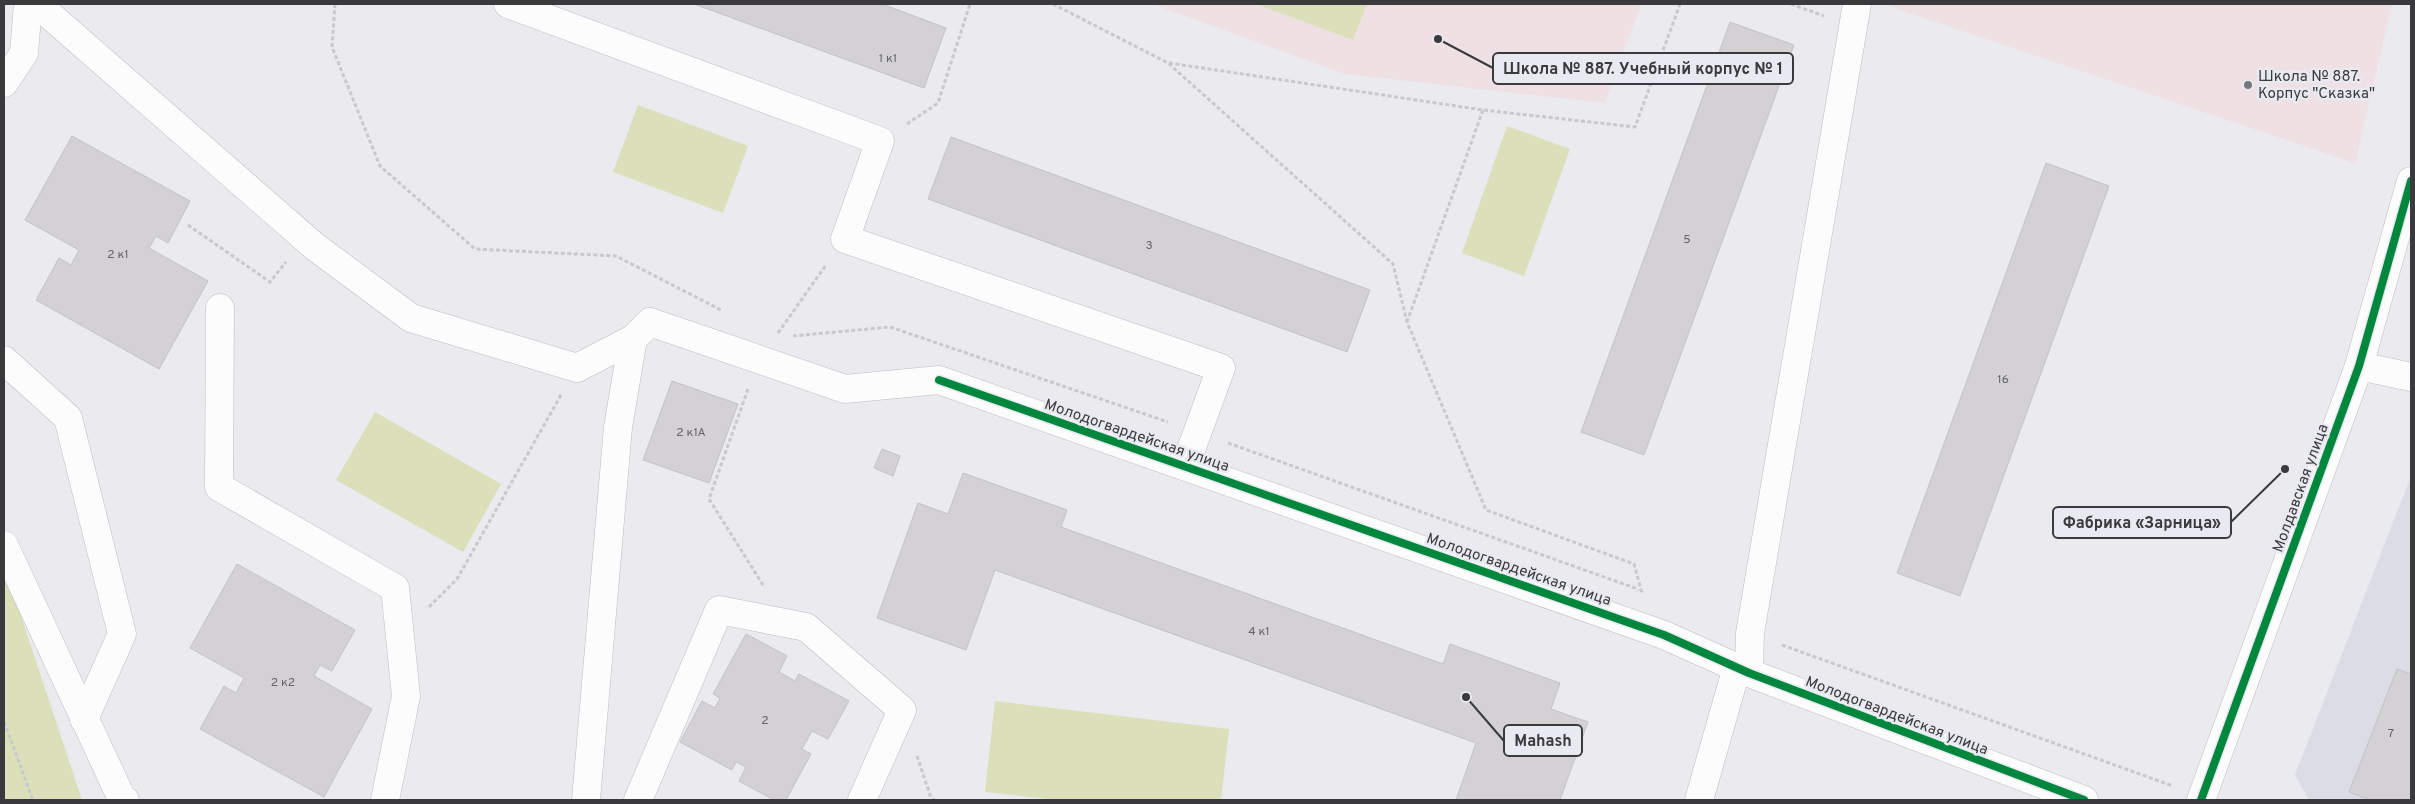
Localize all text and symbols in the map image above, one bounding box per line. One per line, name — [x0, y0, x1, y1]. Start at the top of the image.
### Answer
house number: 1 к1 — [879, 51, 897, 67]
callout: Школа № 887. Учебный корпус № 1 — [1493, 53, 1793, 84]
text: Школа № 887. Учебный корпус № 1 — [1503, 60, 1783, 80]
place label: Школа № 887. Корпус "Сказка" — [2258, 68, 2375, 104]
marker: Школа № 887. Корпус "Сказка" — [2242, 79, 2254, 91]
house number: 5 — [1683, 232, 1691, 248]
house number: 3 — [1145, 238, 1153, 254]
house number: 2 к1 — [107, 247, 129, 263]
house number: 16 — [1997, 372, 2009, 388]
street label: Молодогвардейская улица — [1042, 396, 1231, 477]
street label: Молдавская улица — [2269, 422, 2333, 555]
house number: 2 к1А — [676, 425, 706, 441]
callout: Фабрика «Зарница» — [2053, 507, 2231, 538]
text: Фабрика «Зарница» — [2063, 514, 2221, 534]
street label: Молодогвардейская улица — [1424, 530, 1613, 611]
house number: 4 к1 — [1248, 624, 1270, 640]
street label: Молодогвардейская улица — [1802, 673, 1990, 760]
house number: 2 к2 — [271, 675, 295, 691]
house number: 2 — [761, 713, 769, 729]
callout: Mahash — [1504, 725, 1582, 756]
house number: 7 — [2388, 726, 2394, 742]
text: Mahash — [1514, 732, 1572, 752]

